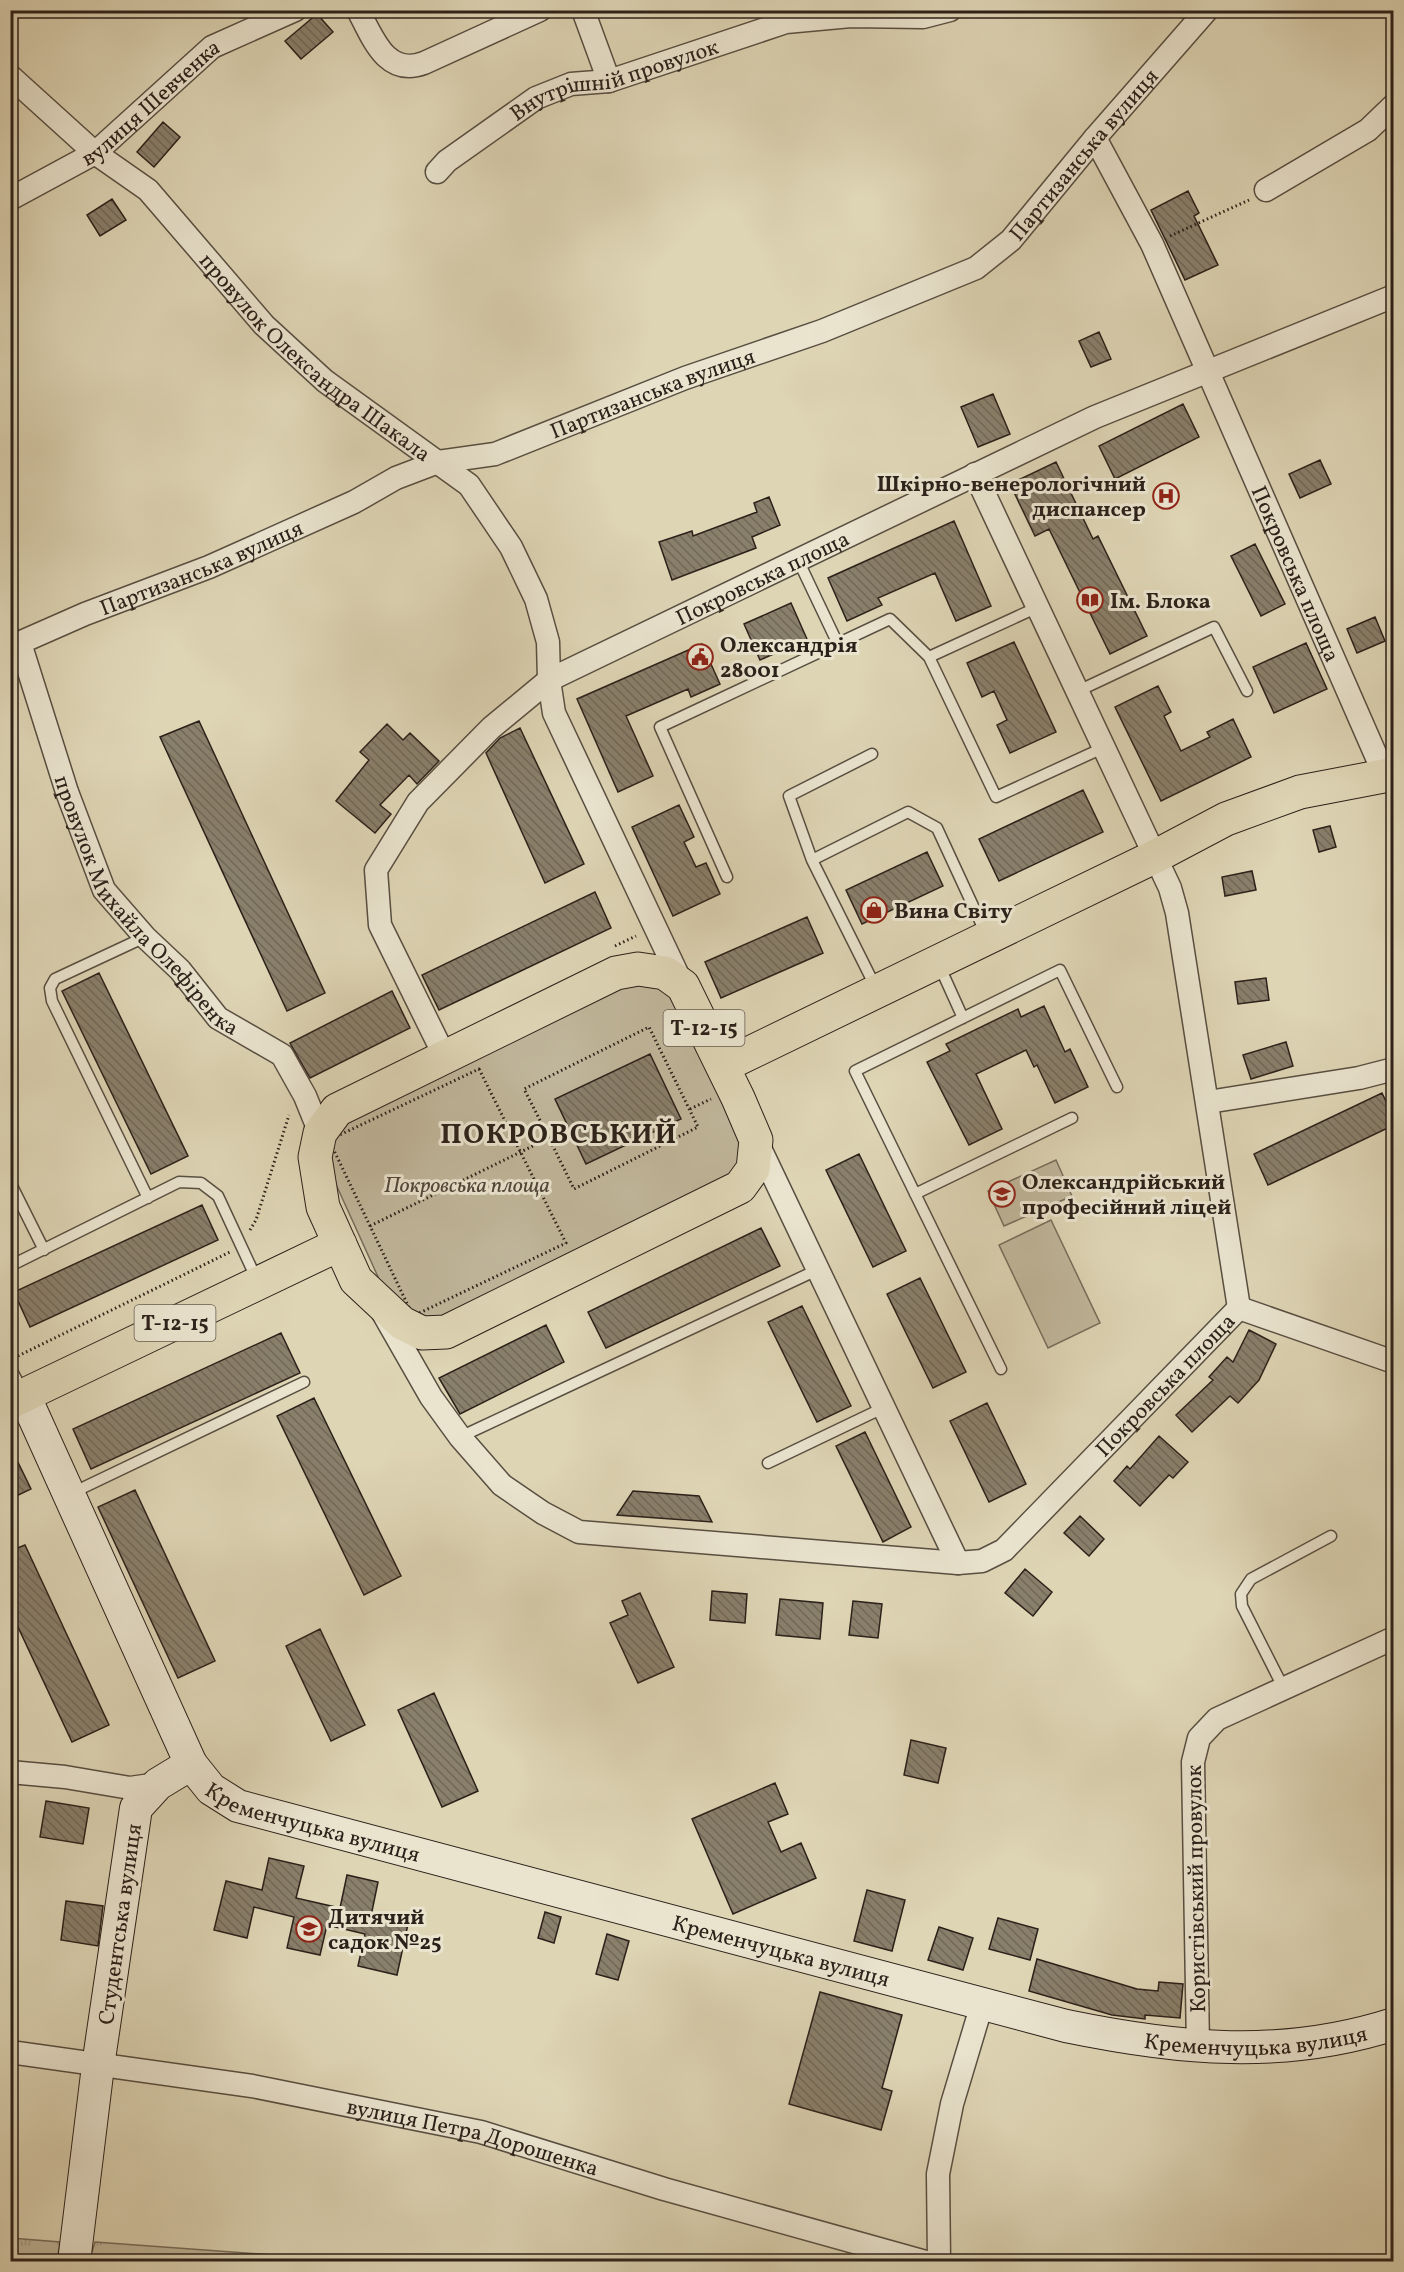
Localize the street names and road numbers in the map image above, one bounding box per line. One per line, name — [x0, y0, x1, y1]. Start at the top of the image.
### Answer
street label: вулиця Шевченка — [77, 32, 225, 175]
street label: Внутрішній провулок — [504, 33, 723, 130]
street label: Партизанська вулиця — [1003, 63, 1167, 249]
street label: провулок Олександра Шакала — [191, 247, 436, 470]
street label: Партизанська вулиця — [546, 342, 760, 448]
street label: Покровська площа — [1242, 481, 1346, 667]
street label: Партизанська вулиця — [96, 514, 309, 625]
street label: Покровська площа — [671, 524, 855, 635]
street label: провулок Михайла Олефіренка — [45, 772, 244, 1045]
road number: Т-12-15 — [664, 1010, 744, 1046]
road number: Т-12-15 — [134, 1305, 216, 1341]
street label: Покровська площа — [1089, 1307, 1244, 1465]
street label: Користівський провулок — [1180, 1764, 1215, 2013]
street label: Кременчуцька вулиця — [198, 1776, 423, 1872]
street label: Студентська вулиця — [92, 1822, 151, 2027]
street label: Кременчуцька вулиця — [668, 1909, 893, 1996]
street label: Кременчуцька вулиця — [1142, 2019, 1371, 2065]
street label: вулиця Петра Дорошенка — [344, 2092, 602, 2186]

